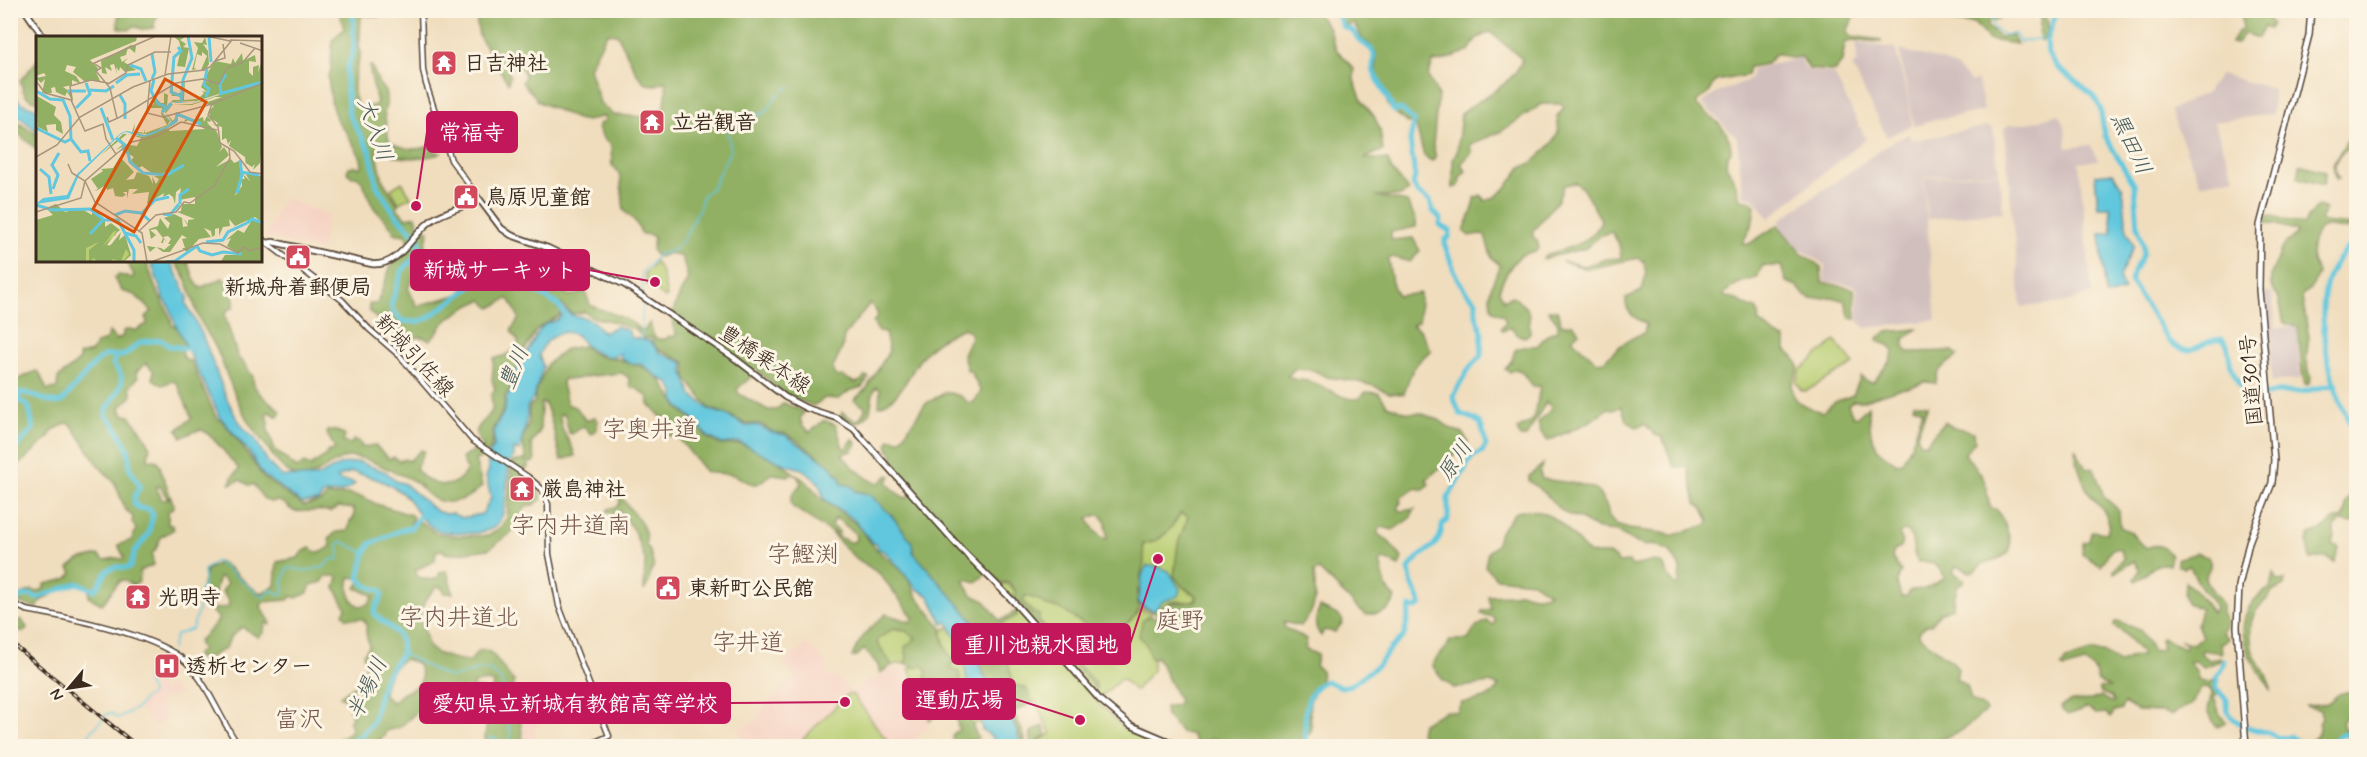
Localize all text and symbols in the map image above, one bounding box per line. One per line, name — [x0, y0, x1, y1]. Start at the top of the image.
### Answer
inset map — [36, 36, 262, 262]
temple icon: 日吉神社 — [429, 48, 459, 78]
place label: 日吉神社 — [464, 50, 548, 78]
water label: 大入川 — [350, 94, 398, 165]
temple icon: 立岩観音 — [637, 107, 667, 137]
water label: 黒田川 — [2104, 108, 2157, 180]
place label: 立岩観音 — [672, 109, 756, 137]
callout: 常福寺 — [427, 112, 517, 152]
text: 常福寺 — [439, 120, 505, 148]
public building icon: 鳥原児童館 — [451, 182, 481, 212]
place label: 鳥原児童館 — [486, 184, 591, 212]
public building icon: 新城舟着郵便局 — [283, 242, 313, 272]
callout: 新城サーキット — [411, 250, 589, 290]
text: 新城サーキット — [423, 257, 577, 285]
place label: 新城舟着郵便局 — [225, 274, 372, 302]
street label: 新城引佐線 — [368, 308, 460, 404]
street label: 豊橋乗本線 — [713, 319, 816, 401]
street label: 国道301号 — [2234, 333, 2270, 427]
water label: 豊川 — [493, 342, 536, 394]
district label: 字奥井道 — [602, 415, 698, 446]
water label: 原川 — [1432, 435, 1480, 487]
temple icon: 厳島神社 — [507, 474, 537, 504]
place label: 厳島神社 — [542, 476, 626, 504]
district label: 字内井道南 — [511, 511, 631, 542]
district label: 字鰹渕 — [767, 540, 839, 571]
public building icon: 東新町公民館 — [653, 573, 683, 603]
place label: 東新町公民館 — [688, 575, 814, 603]
temple icon: 光明寺 — [123, 582, 153, 612]
place label: 光明寺 — [158, 584, 221, 612]
district label: 字内井道北 — [399, 603, 519, 634]
district label: 庭野 — [1156, 606, 1204, 637]
callout: 重川池親水園地 — [952, 624, 1130, 664]
district label: 字井道 — [712, 628, 784, 659]
text: 重川池親水園地 — [964, 632, 1118, 660]
hospital icon: 透析センター — [152, 651, 182, 681]
place label: 透析センター — [186, 653, 312, 681]
water label: 半場川 — [341, 653, 394, 725]
north arrow — [39, 658, 99, 718]
callout: 運動広場 — [903, 679, 1015, 719]
callout: 愛知県立新城有教館高等学校 — [420, 683, 730, 723]
text: N — [45, 685, 69, 704]
text: 運動広場 — [915, 687, 1003, 715]
text: 愛知県立新城有教館高等学校 — [432, 691, 718, 719]
district label: 富沢 — [275, 705, 323, 736]

